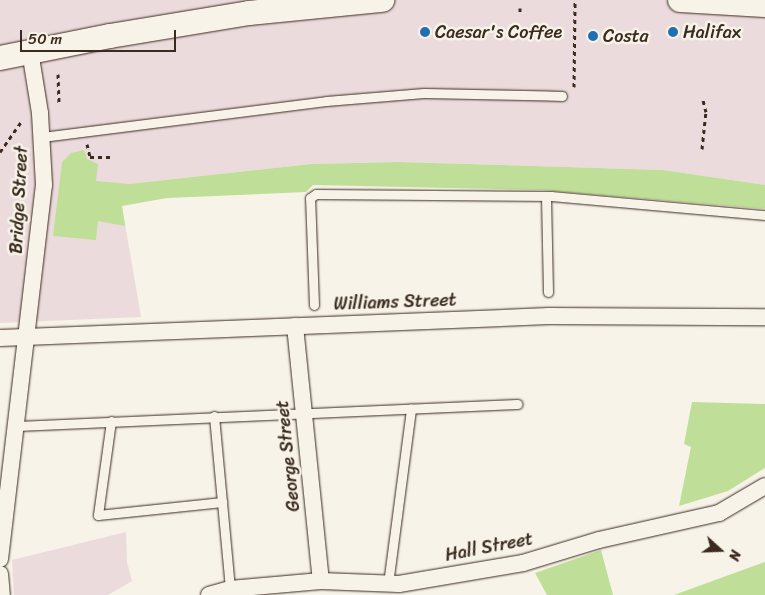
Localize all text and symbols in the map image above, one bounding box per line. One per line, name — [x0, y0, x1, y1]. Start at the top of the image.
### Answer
scale bar — [22, 20, 179, 52]
place label: Caesar's Coffee — [435, 21, 562, 43]
place label: Halifax — [683, 21, 741, 43]
place label: Costa — [603, 25, 649, 47]
text: 50 m — [28, 26, 62, 52]
marker: Caesar's Coffee — [419, 26, 431, 38]
marker: Halifax — [667, 26, 679, 38]
marker: Costa — [587, 30, 599, 42]
street label: Bridge Street — [5, 145, 33, 255]
street label: Williams Street — [334, 289, 456, 315]
street label: George Street — [271, 399, 305, 513]
north arrow — [695, 525, 745, 575]
street label: Hall Street — [443, 528, 535, 566]
text: N — [721, 546, 748, 564]

